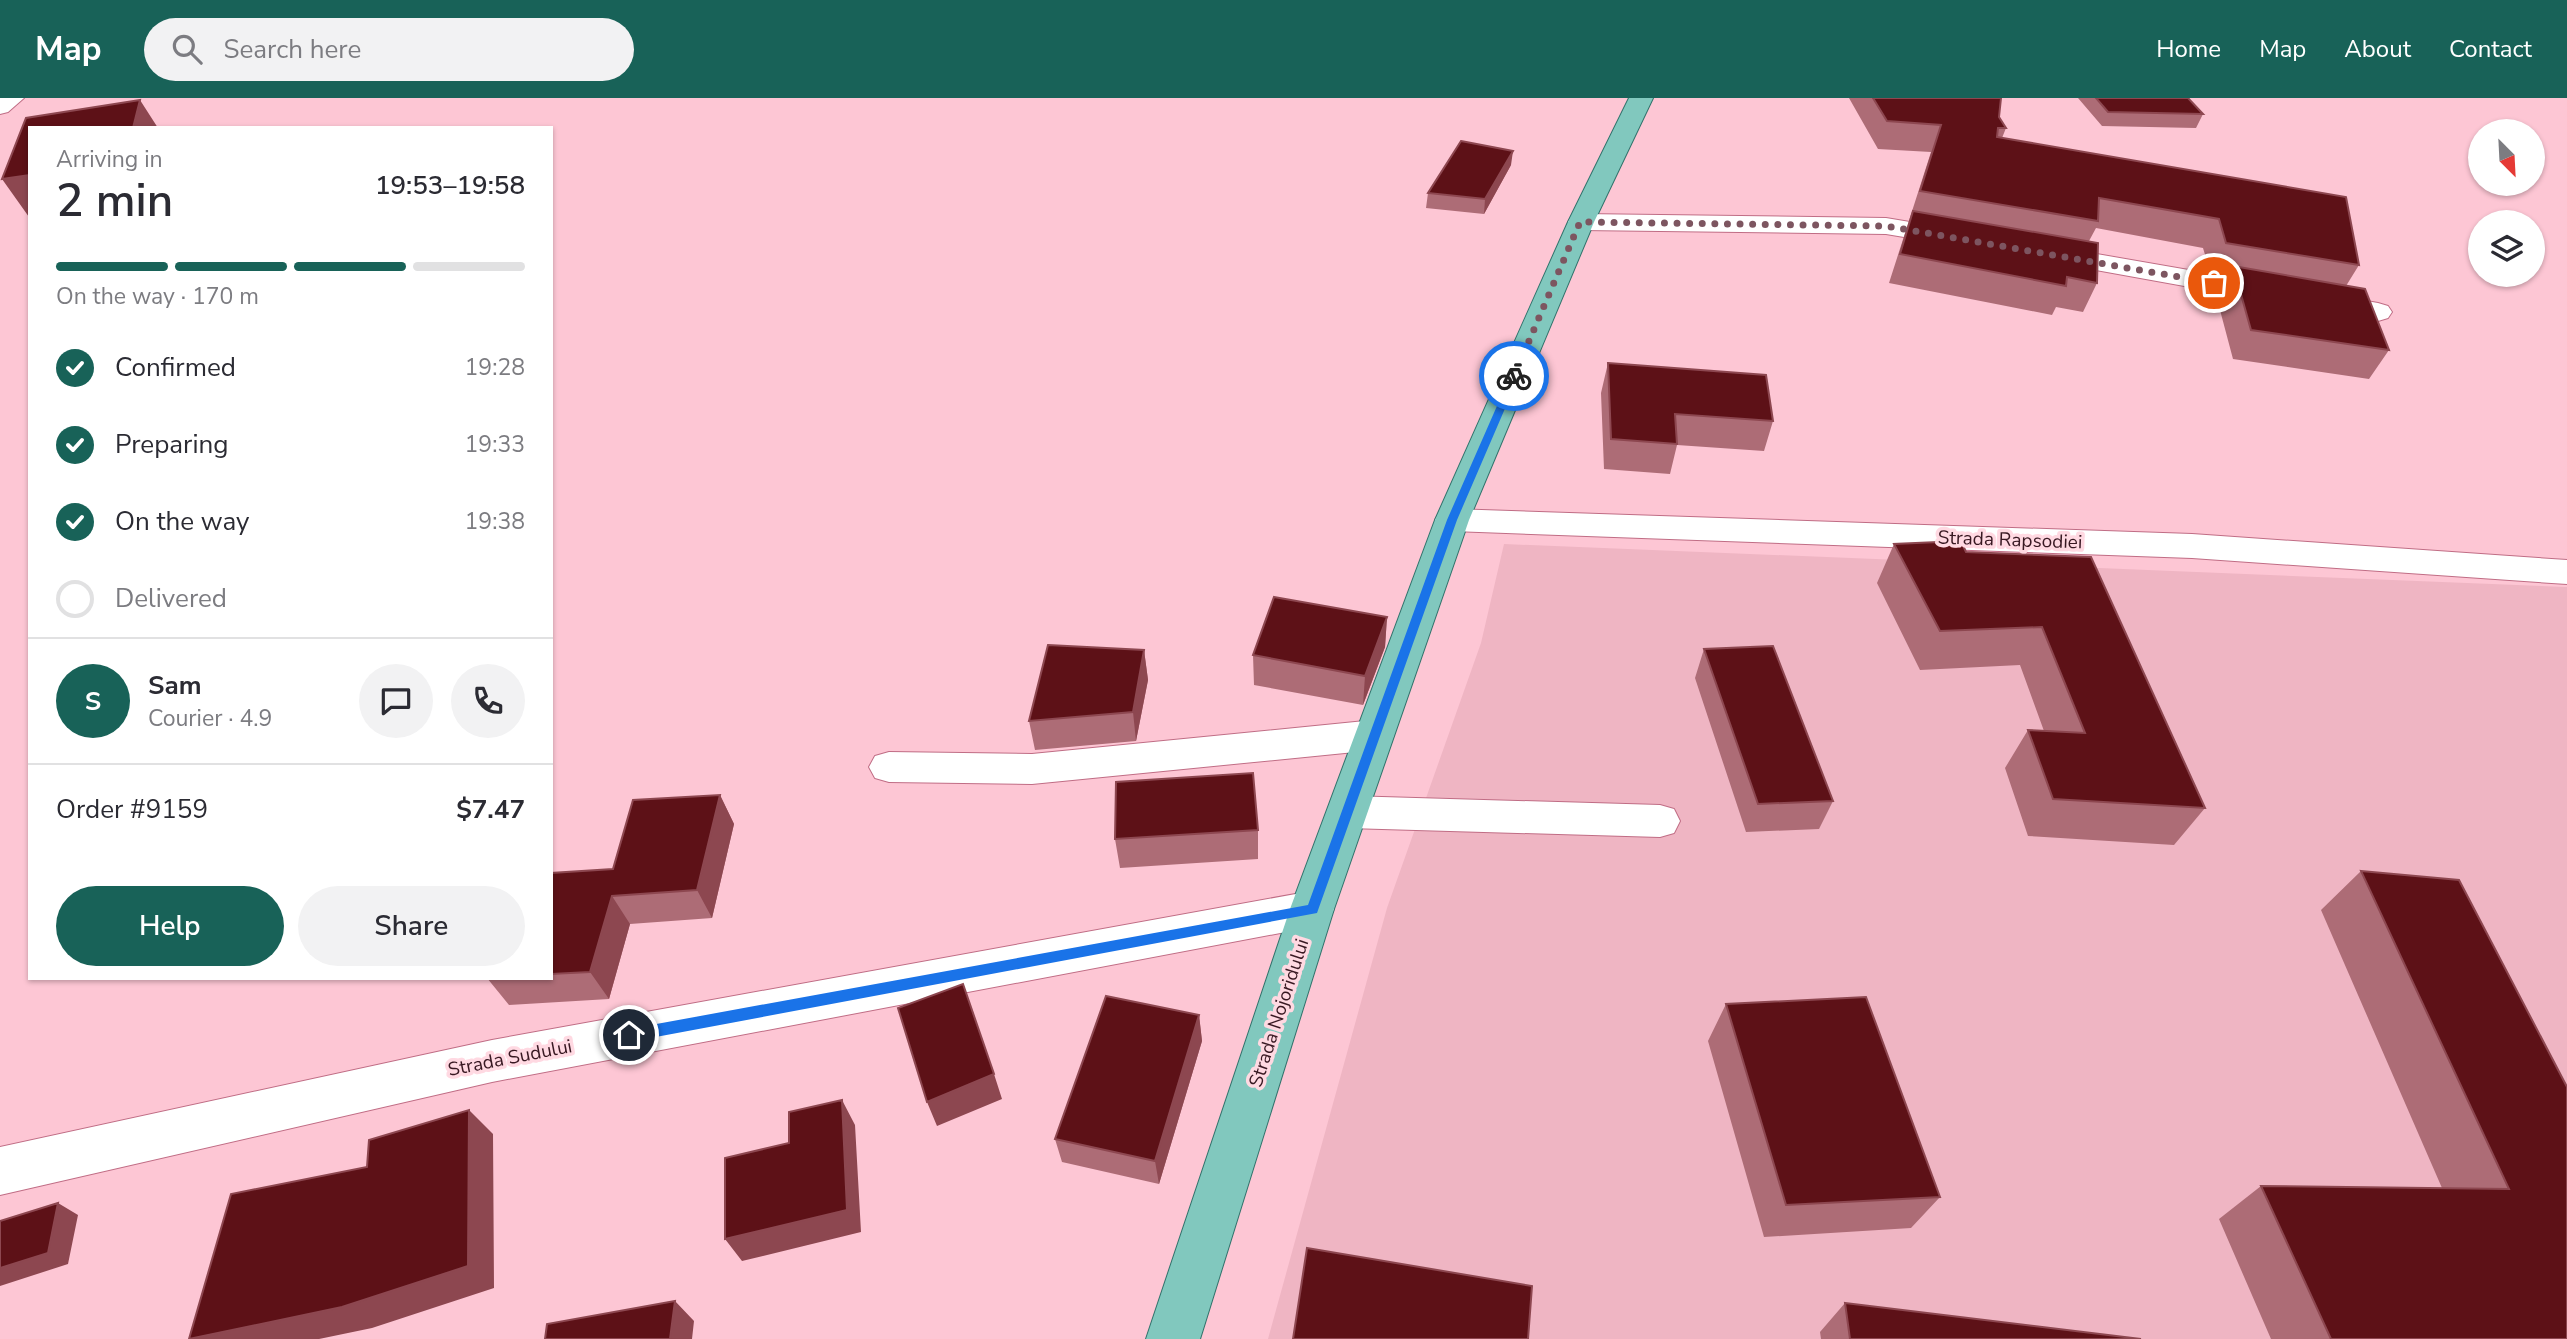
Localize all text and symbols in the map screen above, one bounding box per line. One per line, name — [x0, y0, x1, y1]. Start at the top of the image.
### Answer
search box — [144, 18, 634, 81]
text: Map — [35, 27, 102, 72]
icon: search — [168, 30, 206, 68]
text: Search here — [224, 32, 361, 67]
text: Home — [2156, 33, 2221, 65]
text: Map — [2259, 33, 2306, 65]
text: About — [2344, 33, 2411, 65]
text: Contact — [2449, 33, 2532, 65]
north arrow — [2468, 119, 2544, 196]
map controls — [2468, 119, 2545, 287]
text: Arriving in — [56, 144, 163, 175]
text: 19:53–19:58 — [375, 168, 525, 203]
text: 2 min — [56, 169, 173, 232]
button: layers — [2468, 210, 2545, 287]
pin — [2184, 253, 2244, 313]
icon: bag — [2195, 264, 2233, 302]
text: On the way · 170 m — [56, 281, 259, 312]
courier — [1479, 341, 1549, 411]
icon: check — [56, 349, 94, 387]
text: Confirmed — [115, 350, 236, 385]
text: 19:28 — [465, 352, 525, 383]
icon: bike — [1495, 357, 1533, 395]
icon: check — [56, 426, 94, 464]
text: Preparing — [115, 427, 228, 462]
text: 19:33 — [465, 429, 525, 460]
icon: check — [56, 503, 94, 541]
text: On the way — [115, 504, 249, 539]
text: 19:38 — [465, 506, 525, 537]
street label: Strada Rapsodiei — [1937, 524, 2083, 556]
text: Delivered — [115, 581, 227, 616]
button: chat — [359, 664, 433, 738]
button: phone — [451, 664, 525, 738]
text: Sam — [148, 668, 201, 703]
text: S — [85, 684, 101, 719]
text: Courier · 4.9 — [148, 703, 272, 734]
text: Order #9159 — [56, 792, 208, 827]
text: $7.47 — [456, 792, 525, 827]
button: Help — [56, 886, 284, 966]
button: Share — [298, 886, 525, 966]
street label: Strada Nojoridului — [1243, 936, 1315, 1090]
pin — [599, 1005, 659, 1065]
icon: home — [610, 1016, 648, 1054]
street label: Strada Sudului — [446, 1033, 574, 1083]

